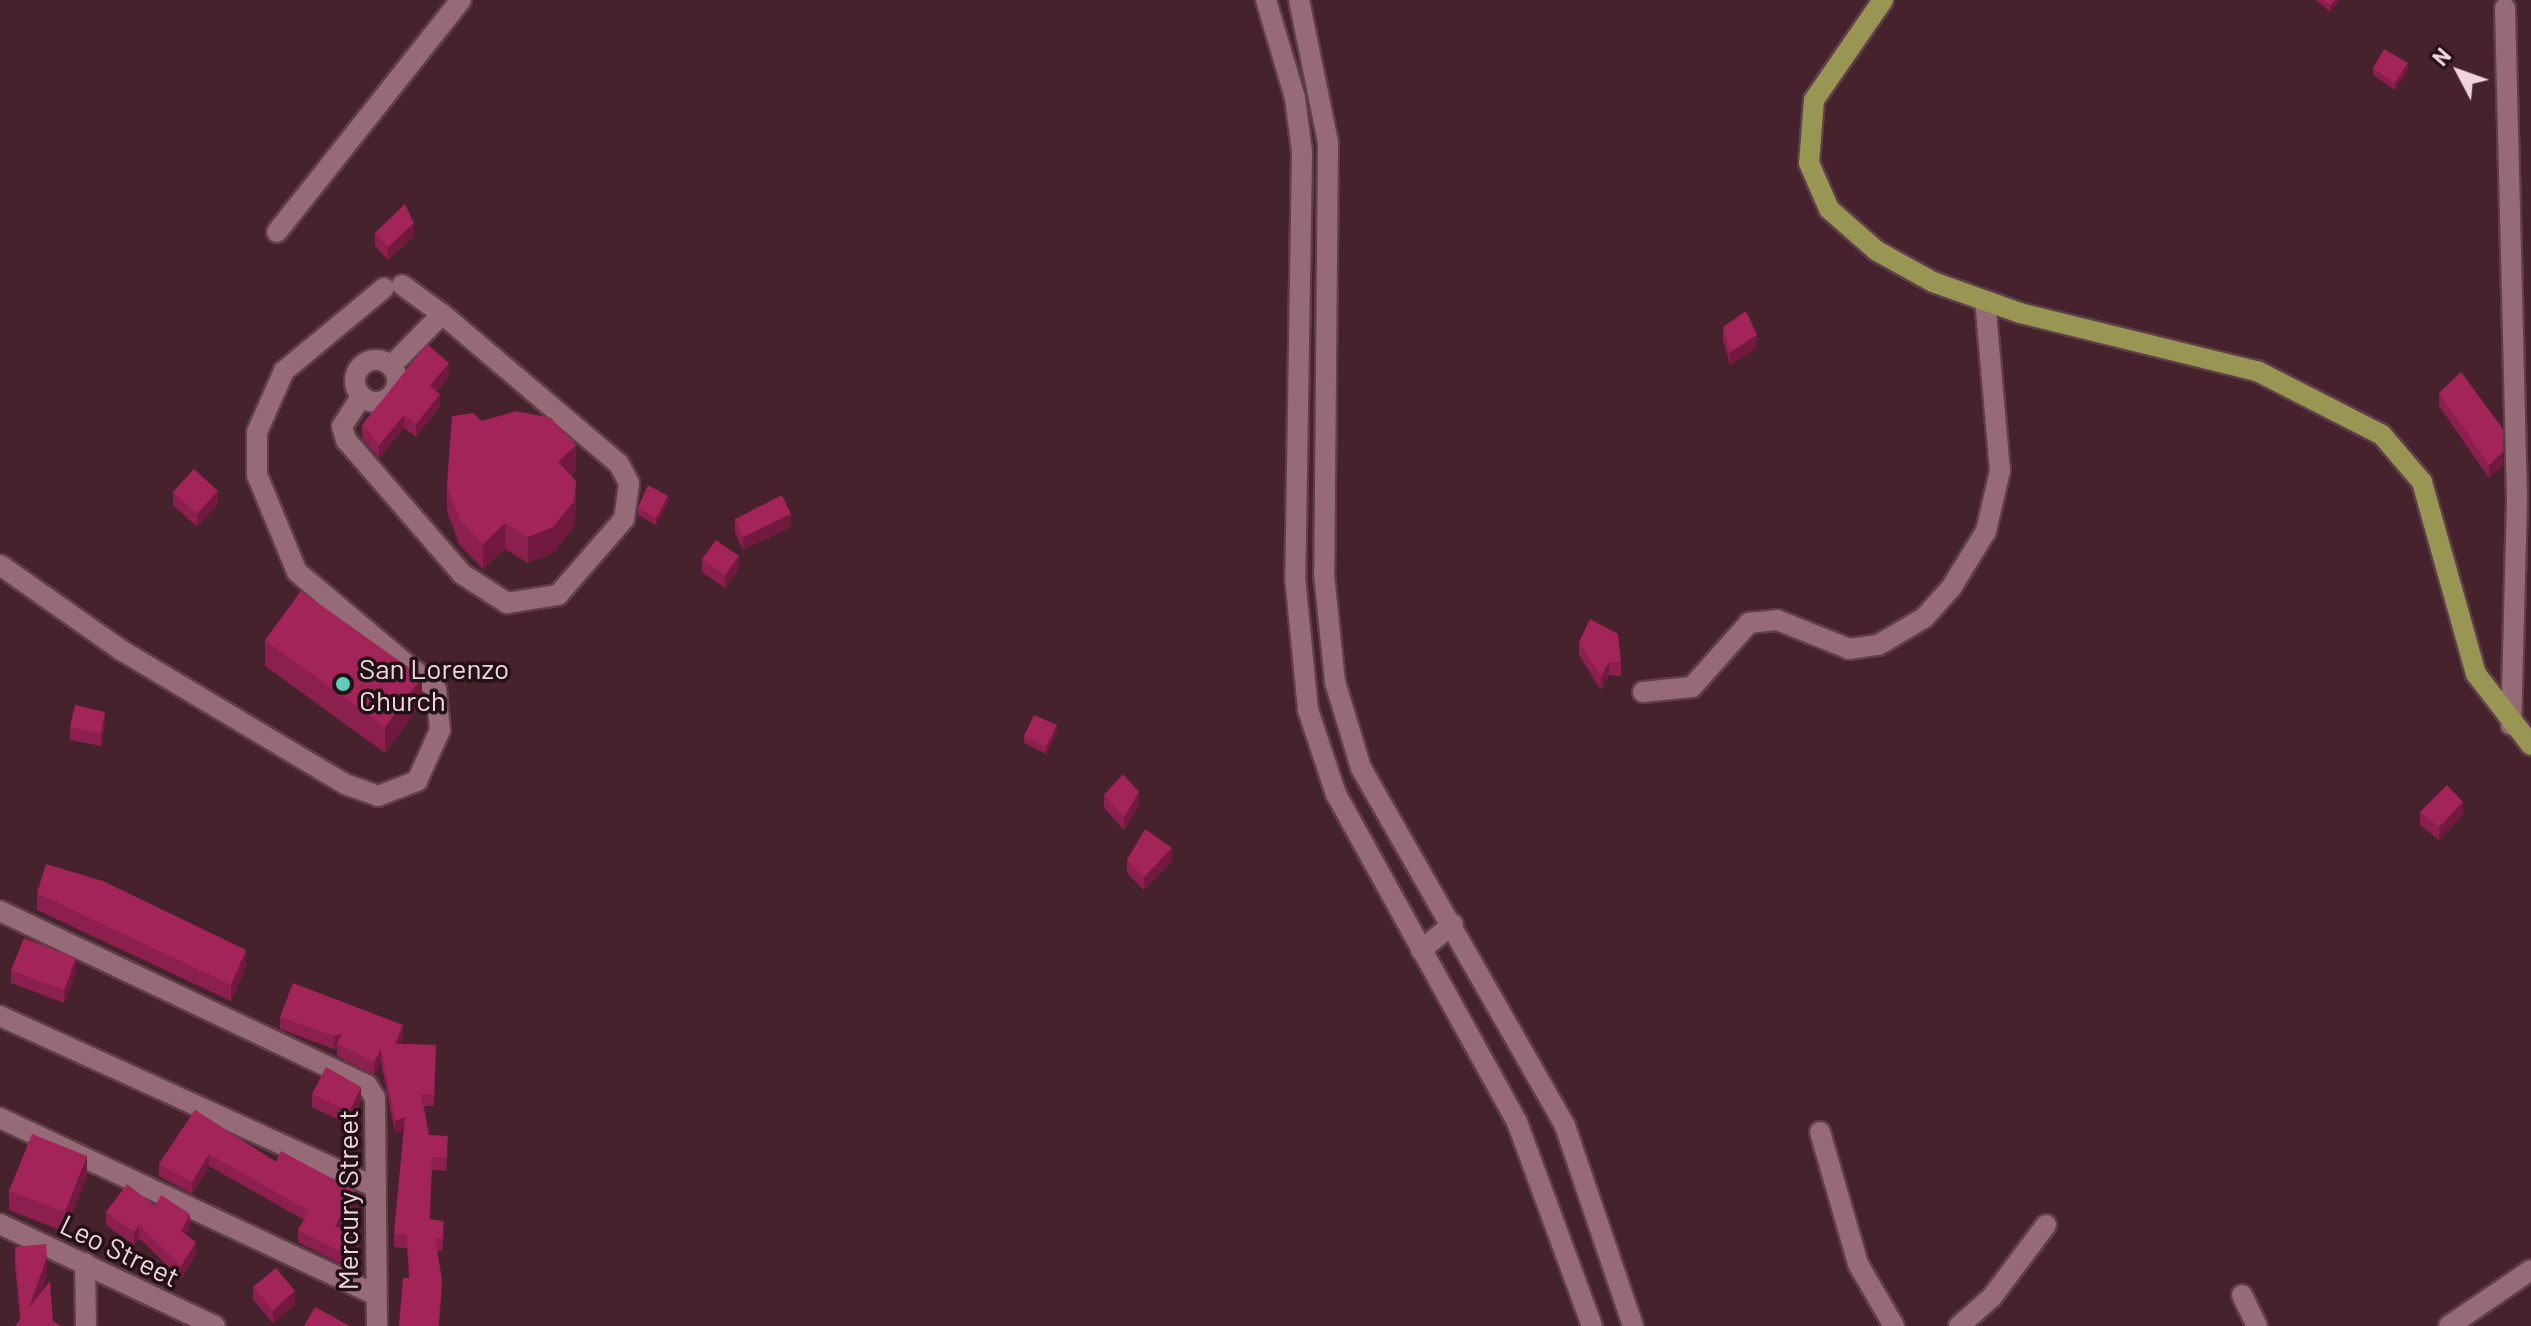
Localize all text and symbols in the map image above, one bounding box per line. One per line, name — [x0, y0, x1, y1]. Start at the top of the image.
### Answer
north arrow — [2419, 32, 2499, 112]
text: N — [2426, 42, 2455, 70]
place label: San Lorenzo Church — [359, 651, 509, 717]
marker: San Lorenzo Church — [334, 675, 352, 693]
street label: Mercury Street — [330, 1110, 364, 1290]
street label: Leo Street — [55, 1207, 185, 1293]

